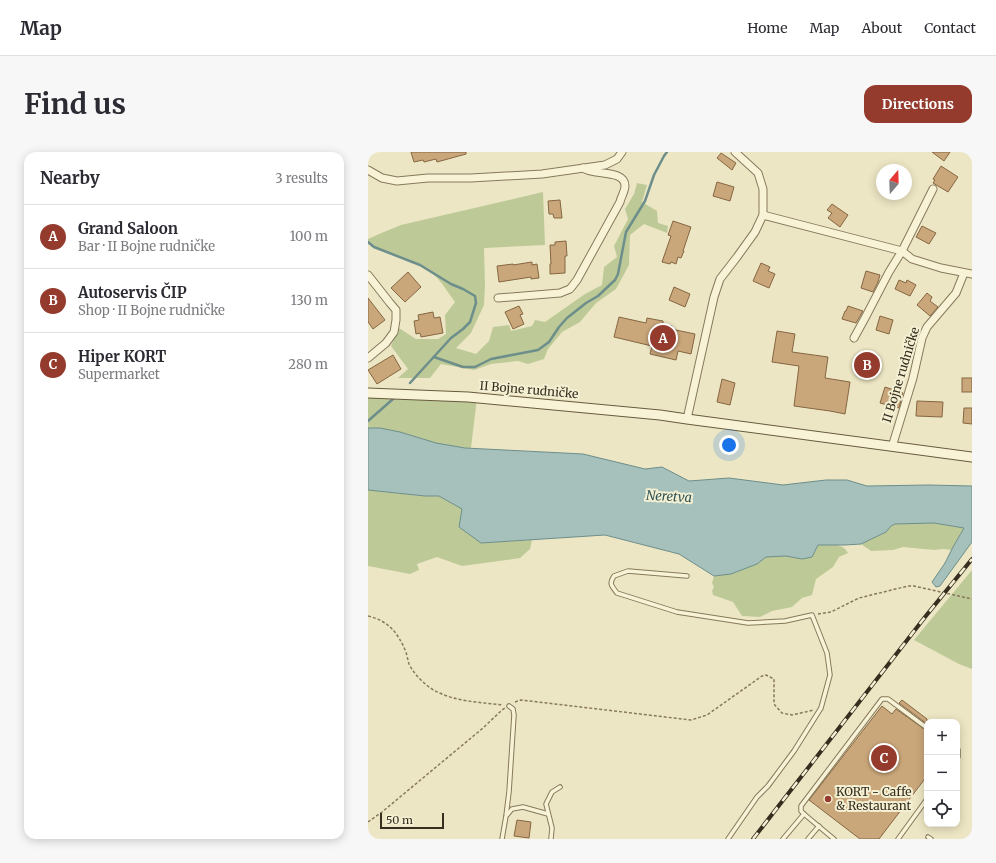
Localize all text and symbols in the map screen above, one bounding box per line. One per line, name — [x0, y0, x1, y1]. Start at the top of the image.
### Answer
text: Map — [20, 16, 62, 40]
text: Home — [747, 19, 788, 37]
text: Map — [810, 19, 839, 37]
text: About — [861, 19, 902, 37]
text: Contact — [924, 19, 976, 37]
button: Directions — [864, 85, 972, 123]
text: Find us — [24, 86, 126, 122]
north arrow — [876, 164, 912, 200]
text: Nearby — [40, 167, 100, 189]
text: 3 results — [275, 170, 328, 187]
text: Grand Saloon — [78, 219, 178, 238]
text: A — [48, 228, 58, 245]
text: 100 m — [290, 228, 328, 245]
text: Bar · II Bojne rudničke — [78, 238, 215, 255]
text: Autoservis ČIP — [78, 283, 187, 302]
text: B — [48, 292, 58, 309]
text: 130 m — [291, 292, 328, 309]
text: Shop · II Bojne rudničke — [78, 302, 225, 319]
pin: A — [650, 323, 676, 353]
street label: II Bojne rudničke — [879, 325, 922, 424]
text: Hiper KORT — [78, 347, 166, 366]
pin: B — [854, 350, 880, 380]
text: C — [49, 356, 57, 373]
text: 280 m — [288, 356, 328, 373]
text: Supermarket — [78, 366, 160, 383]
street label: II Bojne rudničke — [479, 378, 579, 401]
your location — [719, 435, 739, 455]
water label: Neretva — [645, 487, 692, 506]
map controls — [924, 719, 960, 827]
button: + — [924, 719, 960, 755]
pin: C — [871, 743, 897, 773]
button: − — [924, 755, 960, 791]
place label: KORT - Caffe & Restaurant — [836, 784, 912, 813]
button: locate — [924, 791, 960, 827]
marker: KORT - Caffe & Restaurant — [823, 794, 833, 804]
scale bar — [380, 811, 444, 830]
text: 50 m — [386, 813, 413, 827]

